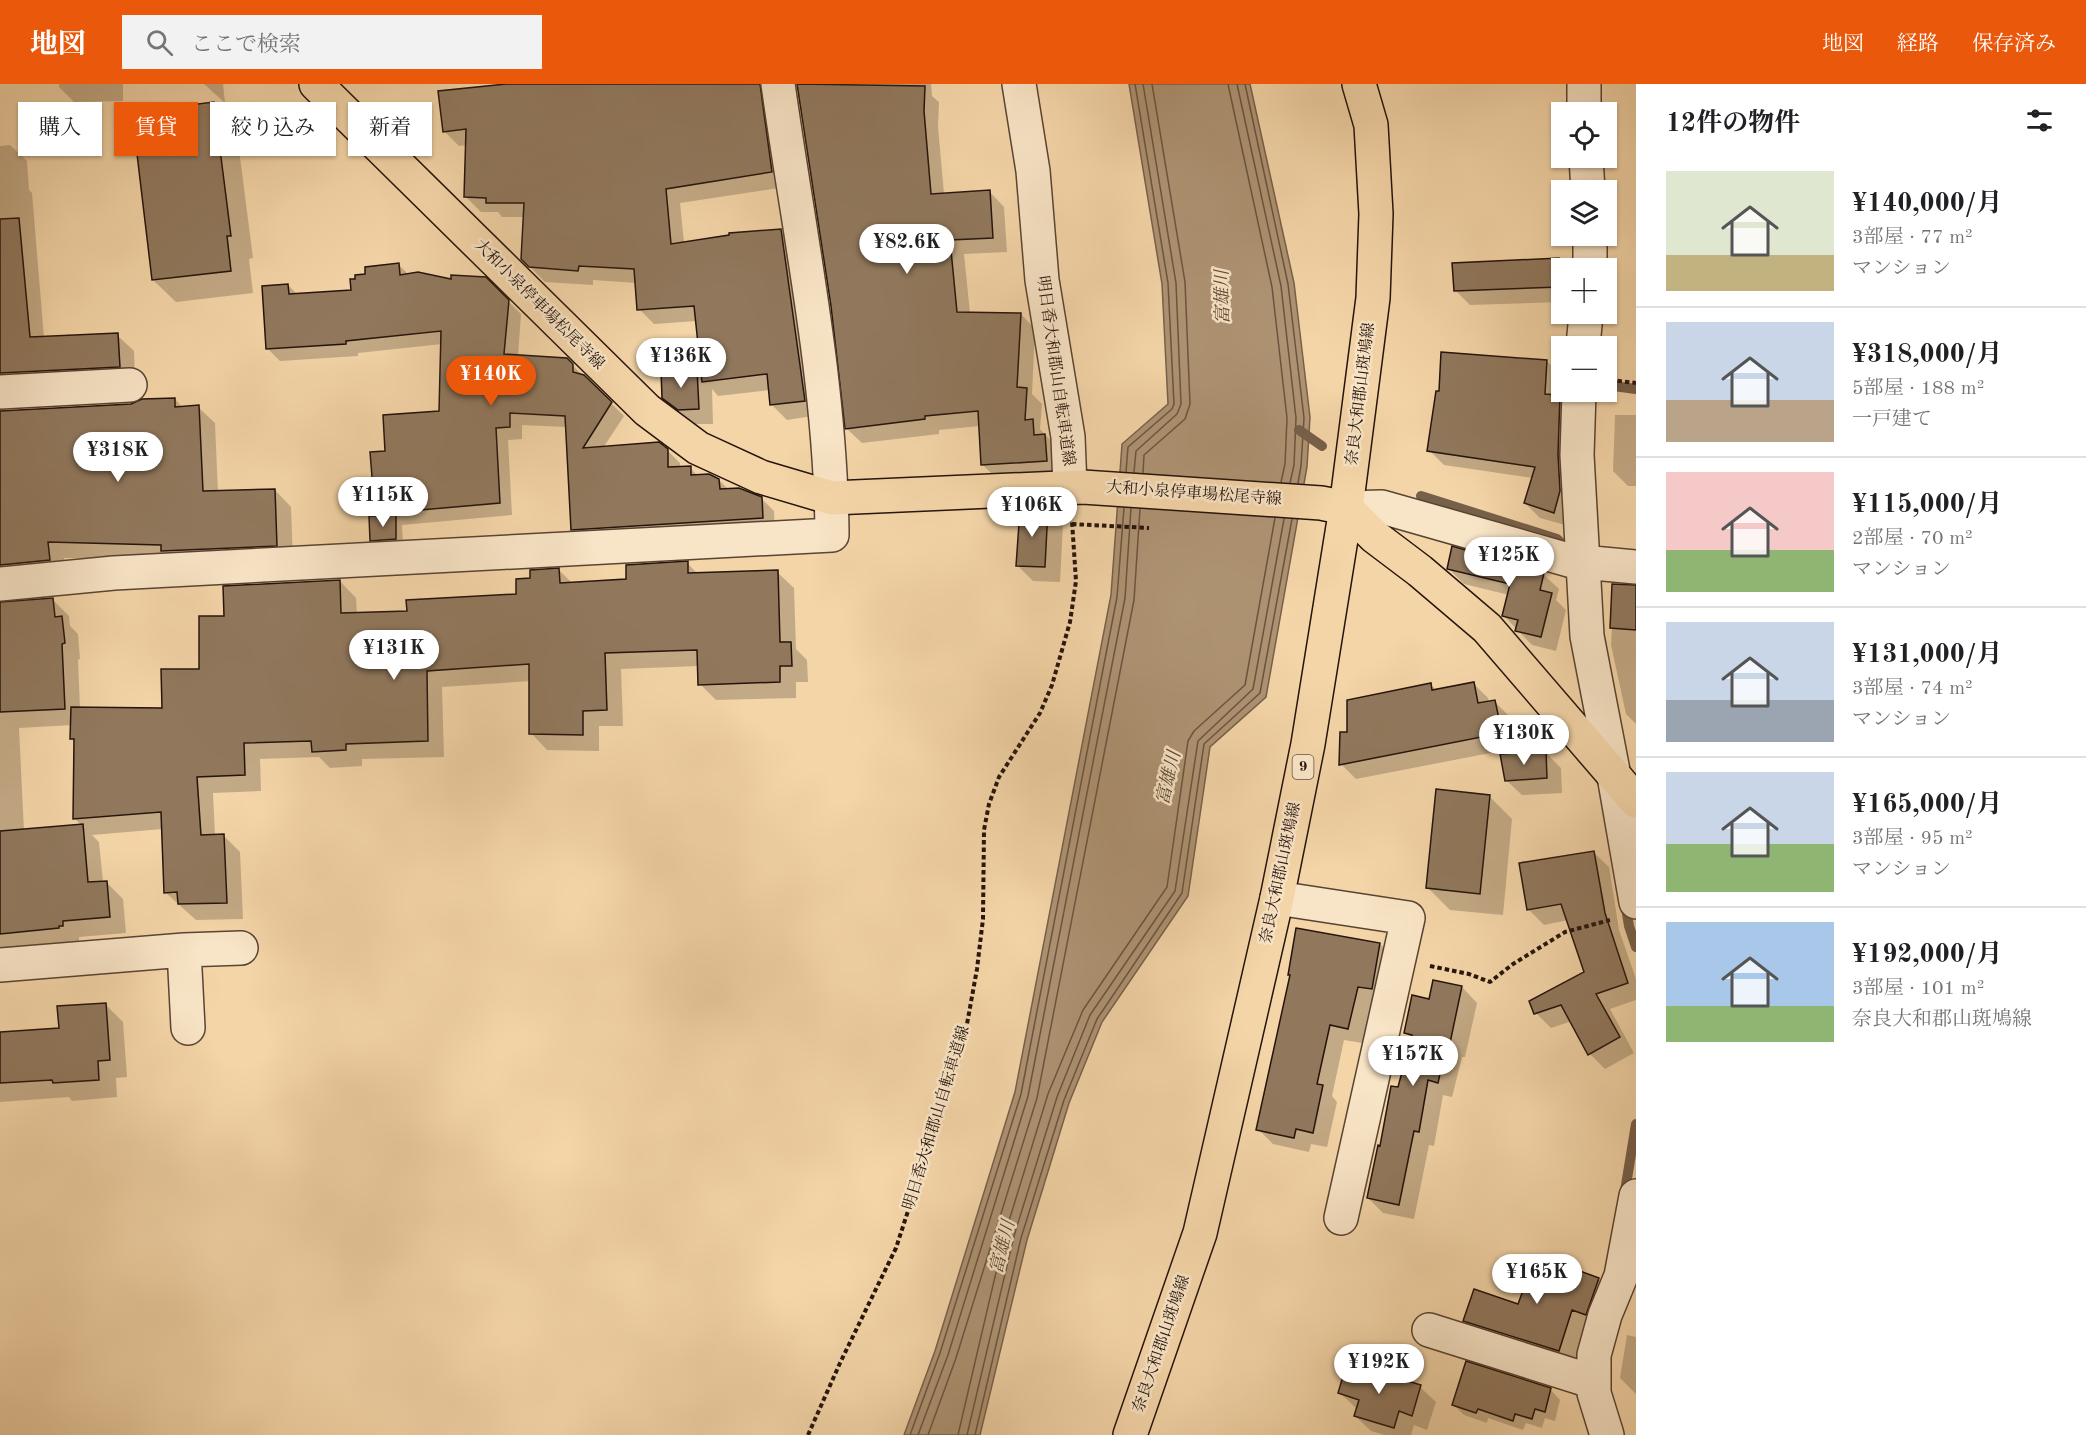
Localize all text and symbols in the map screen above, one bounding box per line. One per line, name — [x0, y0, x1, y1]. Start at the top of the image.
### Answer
search box — [122, 15, 542, 69]
icon: search — [143, 26, 176, 59]
text: 地図 — [30, 32, 86, 60]
text: ここで検索 — [191, 34, 301, 56]
text: 地図 — [1822, 34, 1864, 55]
text: 経路 — [1897, 34, 1939, 55]
text: 保存済み — [1972, 34, 2056, 55]
chip: 購入 — [18, 102, 102, 156]
chip: 賃貸 — [114, 102, 198, 156]
chip: 絞り込み — [210, 102, 336, 156]
chip: 新着 — [348, 102, 432, 156]
map controls — [1551, 102, 1617, 402]
button: locate — [1551, 102, 1617, 168]
icon: filters — [2023, 104, 2056, 137]
text: 12件の物件 — [1666, 111, 1800, 137]
button: layers — [1551, 180, 1617, 246]
text: ¥140,000/月 — [1852, 191, 2003, 217]
icon: home — [1714, 195, 1786, 267]
pin: ¥82.6K — [858, 224, 956, 275]
text: 3部屋 · 77 m² — [1852, 228, 1973, 248]
text: ¥82.6K — [873, 233, 941, 253]
street label: 大和小泉停車場松尾寺線 — [471, 236, 608, 373]
button: + — [1551, 258, 1617, 324]
text: マンション — [1852, 259, 1951, 279]
water label: 富雄川 — [1211, 268, 1232, 324]
street label: 明日香大和郡山自転車道線 — [1034, 275, 1078, 467]
street label: 奈良大和郡山斑鳩線 — [1342, 321, 1378, 466]
button: − — [1551, 336, 1617, 402]
pin: ¥136K — [639, 338, 723, 389]
text: ¥318,000/月 — [1852, 342, 2003, 368]
icon: home — [1714, 346, 1786, 418]
text: ¥136K — [650, 347, 712, 367]
pin: ¥140K — [449, 356, 533, 407]
text: ¥140K — [460, 365, 522, 385]
text: 5部屋 · 188 m² — [1852, 379, 1984, 399]
text: 一戸建て — [1852, 410, 1932, 430]
pin: ¥318K — [76, 432, 160, 483]
text: ¥318K — [87, 441, 149, 461]
pin: ¥115K — [341, 477, 425, 528]
street label: 大和小泉停車場松尾寺線 — [1106, 478, 1282, 508]
text: ¥115K — [352, 486, 414, 506]
pin: ¥106K — [990, 487, 1074, 538]
text: ¥115,000/月 — [1852, 492, 2003, 518]
text: ¥106K — [1001, 496, 1063, 516]
icon: home — [1714, 496, 1786, 568]
text: 2部屋 · 70 m² — [1852, 529, 1973, 549]
pin: ¥125K — [1467, 537, 1551, 588]
text: ¥125K — [1478, 546, 1540, 566]
text: マンション — [1852, 560, 1951, 580]
pin: ¥131K — [352, 630, 436, 681]
text: ¥131K — [363, 639, 425, 659]
text: ¥131,000/月 — [1852, 642, 2003, 668]
icon: home — [1714, 646, 1786, 718]
text: 3部屋 · 74 m² — [1852, 679, 1973, 699]
text: マンション — [1852, 710, 1951, 730]
pin: ¥130K — [1482, 715, 1566, 766]
text: ¥130K — [1493, 724, 1555, 744]
water label: 富雄川 — [1152, 747, 1184, 806]
road number: 9 — [1292, 755, 1314, 779]
text: ¥165,000/月 — [1852, 792, 2003, 818]
icon: home — [1714, 796, 1786, 868]
street label: 奈良大和郡山斑鳩線 — [1256, 800, 1304, 945]
text: 3部屋 · 95 m² — [1852, 829, 1973, 849]
text: マンション — [1852, 860, 1951, 880]
text: ¥192,000/月 — [1852, 942, 2003, 968]
icon: home — [1714, 946, 1786, 1018]
text: 3部屋 · 101 m² — [1852, 979, 1984, 999]
text: 奈良大和郡山斑鳩線 — [1852, 1010, 2032, 1030]
street label: 明日香大和郡山自転車道線 — [899, 1023, 973, 1212]
pin: ¥157K — [1371, 1036, 1455, 1087]
text: ¥157K — [1382, 1045, 1444, 1065]
water label: 富雄川 — [986, 1216, 1019, 1275]
pin: ¥165K — [1495, 1254, 1579, 1305]
text: ¥165K — [1506, 1263, 1568, 1283]
street label: 奈良大和郡山斑鳩線 — [1129, 1273, 1193, 1415]
pin: ¥192K — [1337, 1344, 1421, 1395]
text: ¥192K — [1348, 1353, 1410, 1373]

